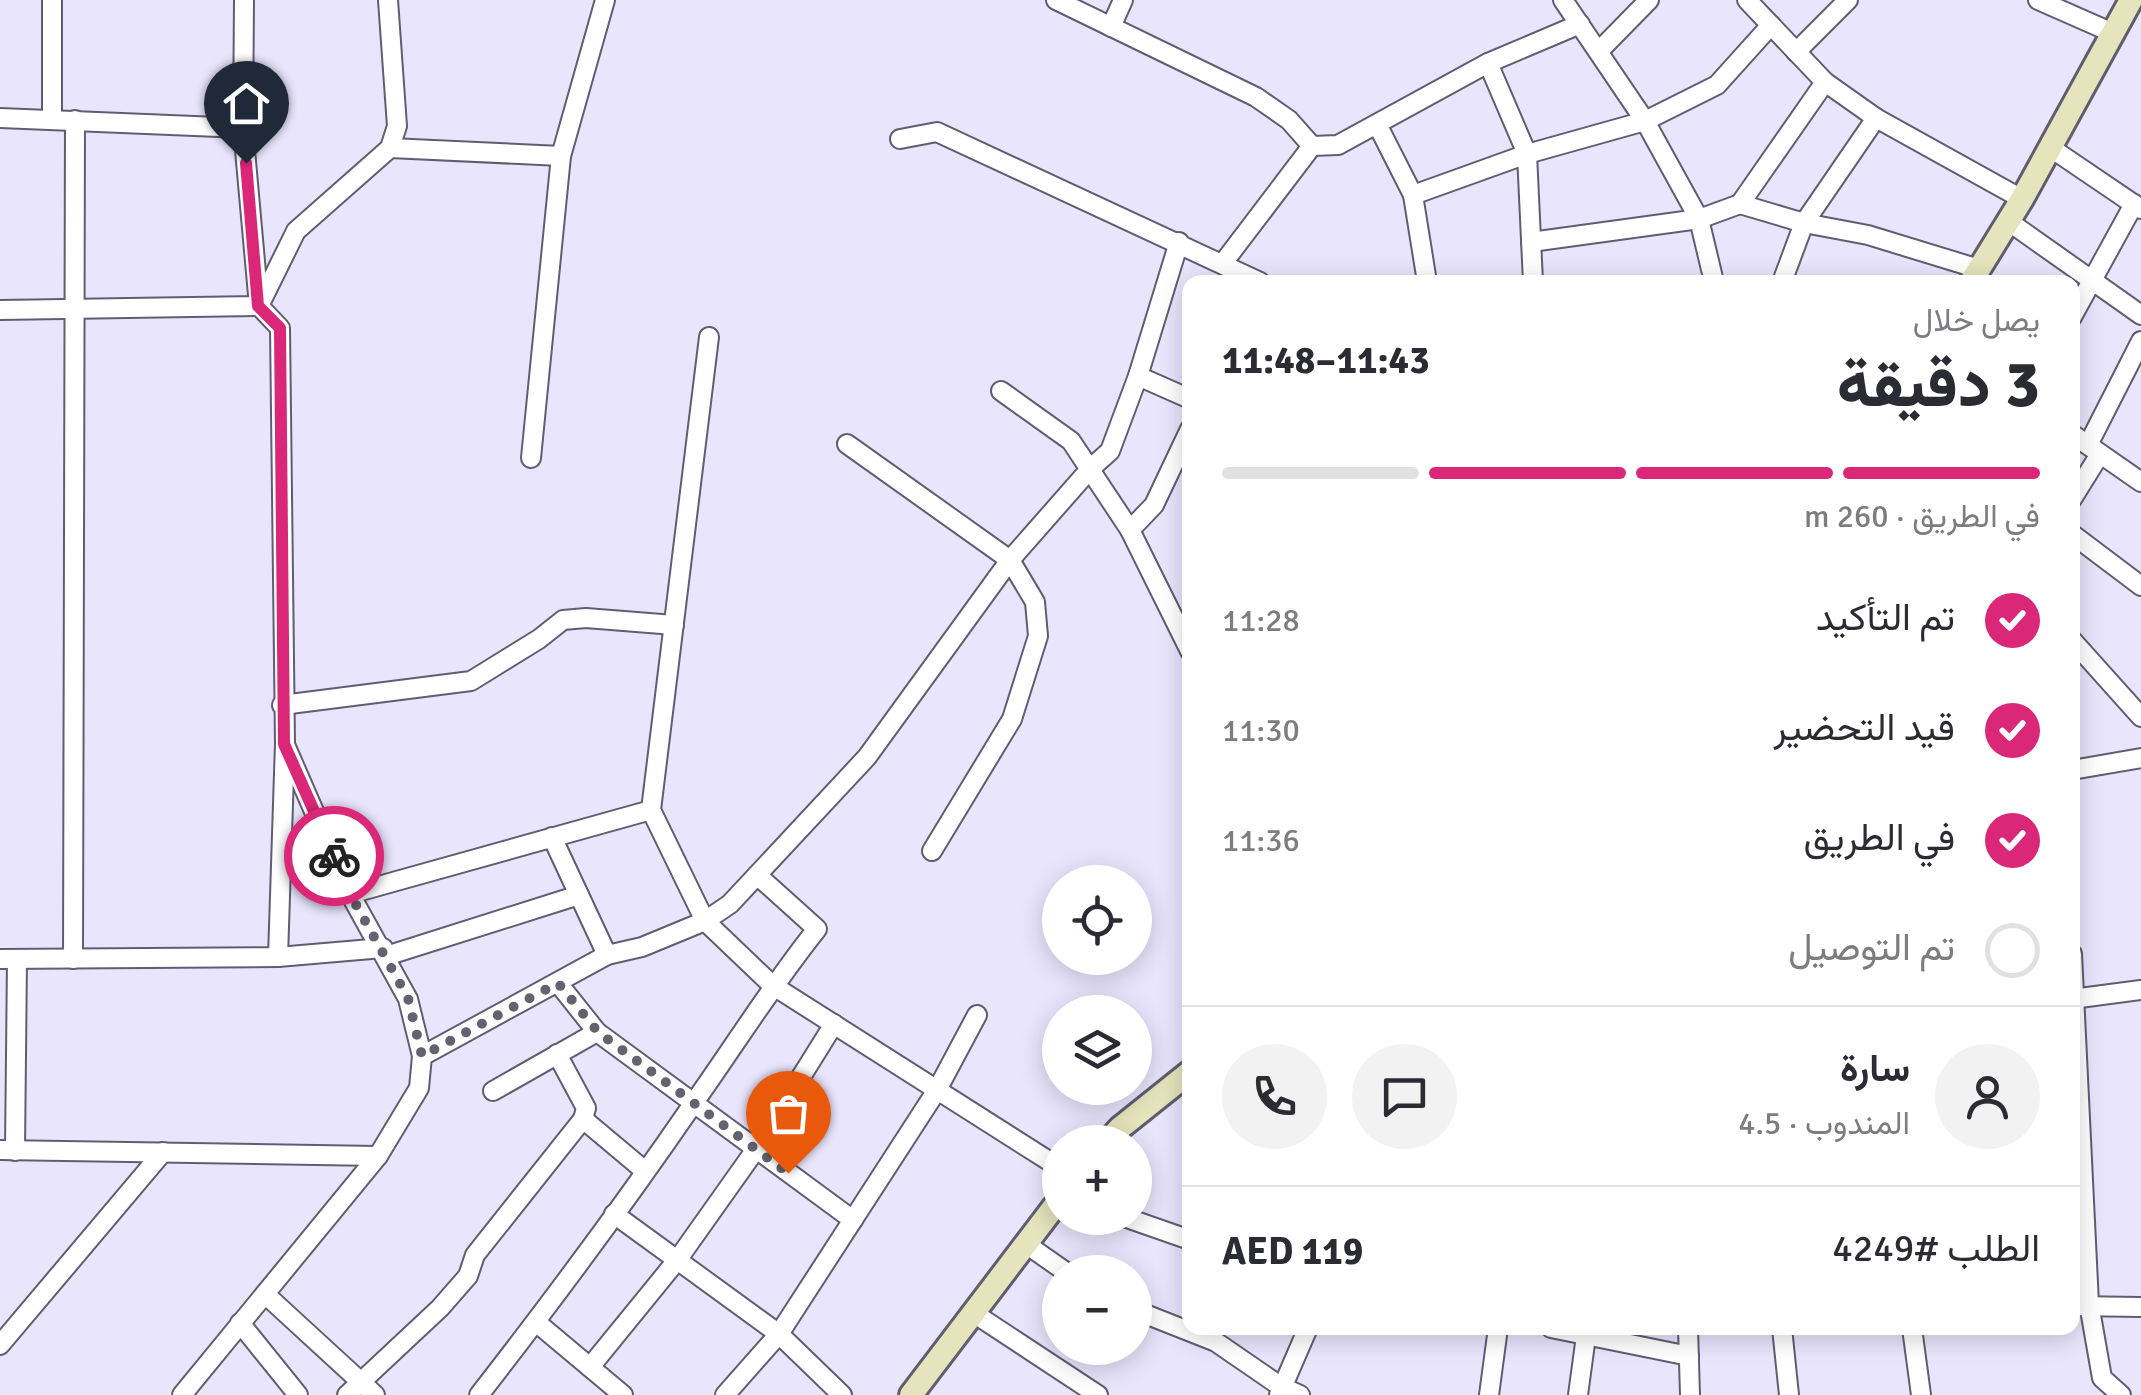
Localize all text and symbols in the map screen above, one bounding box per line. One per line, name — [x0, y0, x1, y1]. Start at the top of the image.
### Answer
pin — [204, 61, 289, 164]
icon: home — [219, 76, 274, 131]
text: يصل خلال — [1913, 301, 2040, 340]
text: 11:43–11:48 — [1222, 337, 1430, 384]
text: 3 دقيقة — [1837, 345, 2040, 425]
text: في الطريق · 260 m — [1804, 497, 2040, 536]
icon: check — [1985, 593, 2040, 648]
text: تم التأكيد — [1816, 594, 1955, 641]
text: 11:28 — [1222, 601, 1300, 640]
icon: check — [1985, 703, 2040, 758]
text: قيد التحضير — [1774, 704, 1955, 751]
text: 11:30 — [1222, 711, 1300, 750]
courier — [284, 806, 384, 906]
icon: check — [1985, 813, 2040, 868]
text: في الطريق — [1803, 814, 1955, 861]
text: 11:36 — [1222, 821, 1300, 860]
icon: bike — [307, 829, 362, 884]
map controls — [1042, 865, 1152, 1365]
button: locate — [1042, 865, 1152, 975]
text: تم التوصيل — [1788, 924, 1955, 971]
button: layers — [1042, 995, 1152, 1105]
button: phone — [1222, 1044, 1327, 1149]
button: chat — [1352, 1044, 1457, 1149]
button: person — [1935, 1044, 2040, 1149]
text: سارة — [1840, 1045, 1910, 1092]
pin — [746, 1071, 831, 1174]
icon: bag — [761, 1086, 816, 1141]
text: المندوب · 4.5 — [1738, 1104, 1910, 1143]
button: + — [1042, 1125, 1152, 1235]
text: الطلب #4249 — [1832, 1225, 2040, 1272]
text: AED 119 — [1222, 1228, 1363, 1275]
button: − — [1042, 1255, 1152, 1365]

